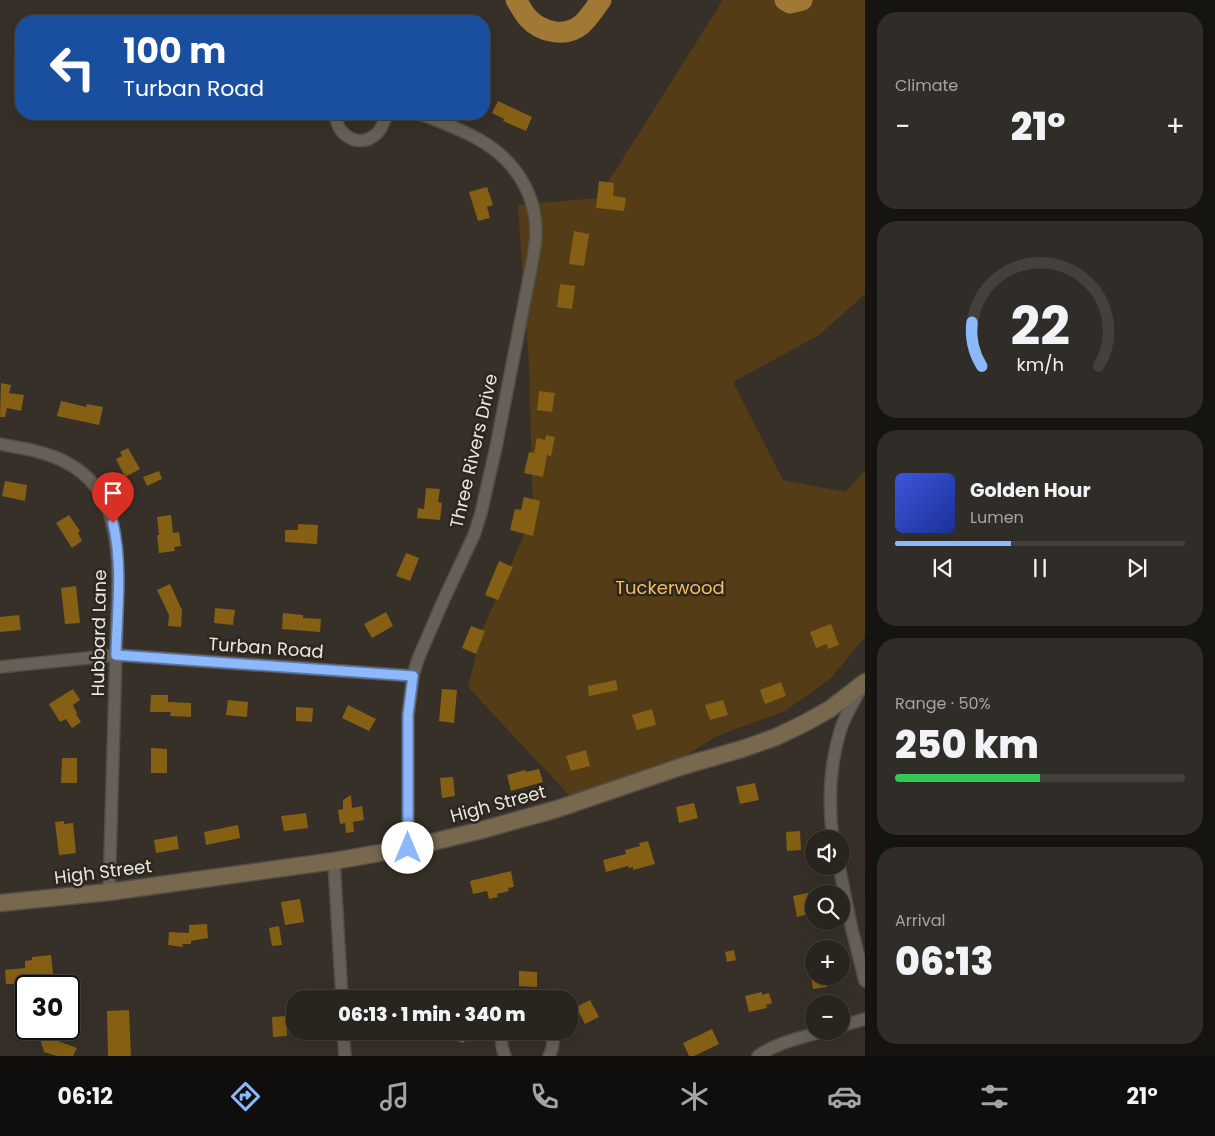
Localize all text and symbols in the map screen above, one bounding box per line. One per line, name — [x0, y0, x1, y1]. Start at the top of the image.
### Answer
text: 100 m — [123, 26, 226, 75]
icon: left — [40, 35, 105, 100]
text: Turban Road — [123, 73, 264, 104]
text: Climate — [895, 74, 958, 97]
text: 21° — [1011, 100, 1065, 153]
text: − — [895, 107, 910, 146]
text: + — [1166, 107, 1185, 146]
text: 22 — [1010, 290, 1070, 363]
text: km/h — [1016, 352, 1064, 377]
street label: Three Rivers Drive — [444, 371, 503, 531]
pin — [92, 472, 134, 523]
text: Golden Hour — [970, 477, 1091, 504]
icon: arrive — [99, 479, 127, 507]
text: Lumen — [970, 506, 1024, 529]
icon: previous — [929, 554, 957, 582]
icon: pause — [1026, 554, 1054, 582]
icon: next — [1123, 554, 1151, 582]
street label: Hubbard Lane — [85, 569, 112, 697]
park label: Tuckerwood — [615, 575, 725, 600]
street label: Turban Road — [208, 631, 324, 664]
text: Range · 50% — [895, 692, 991, 715]
text: 250 km — [895, 718, 1039, 771]
street label: High Street — [447, 779, 548, 828]
position arrow — [381, 821, 433, 873]
map controls — [805, 830, 850, 1040]
button: sound — [805, 830, 850, 875]
street label: High Street — [53, 853, 153, 890]
button: search — [805, 885, 850, 930]
text: Arrival — [895, 909, 945, 932]
text: 06:13 — [895, 935, 993, 988]
button: + — [805, 940, 850, 985]
speed limit sign: 30 — [15, 975, 80, 1040]
button: − — [805, 995, 850, 1040]
text: 06:13 · 1 min · 340 m — [338, 1001, 526, 1028]
icon: directions — [228, 1079, 263, 1114]
icon: music — [377, 1079, 412, 1114]
icon: phone — [527, 1079, 562, 1114]
icon: climate — [677, 1079, 712, 1114]
icon: car — [827, 1079, 862, 1114]
icon: filters — [977, 1079, 1012, 1114]
text: 06:12 — [57, 1081, 113, 1112]
text: 21° — [1127, 1081, 1158, 1112]

